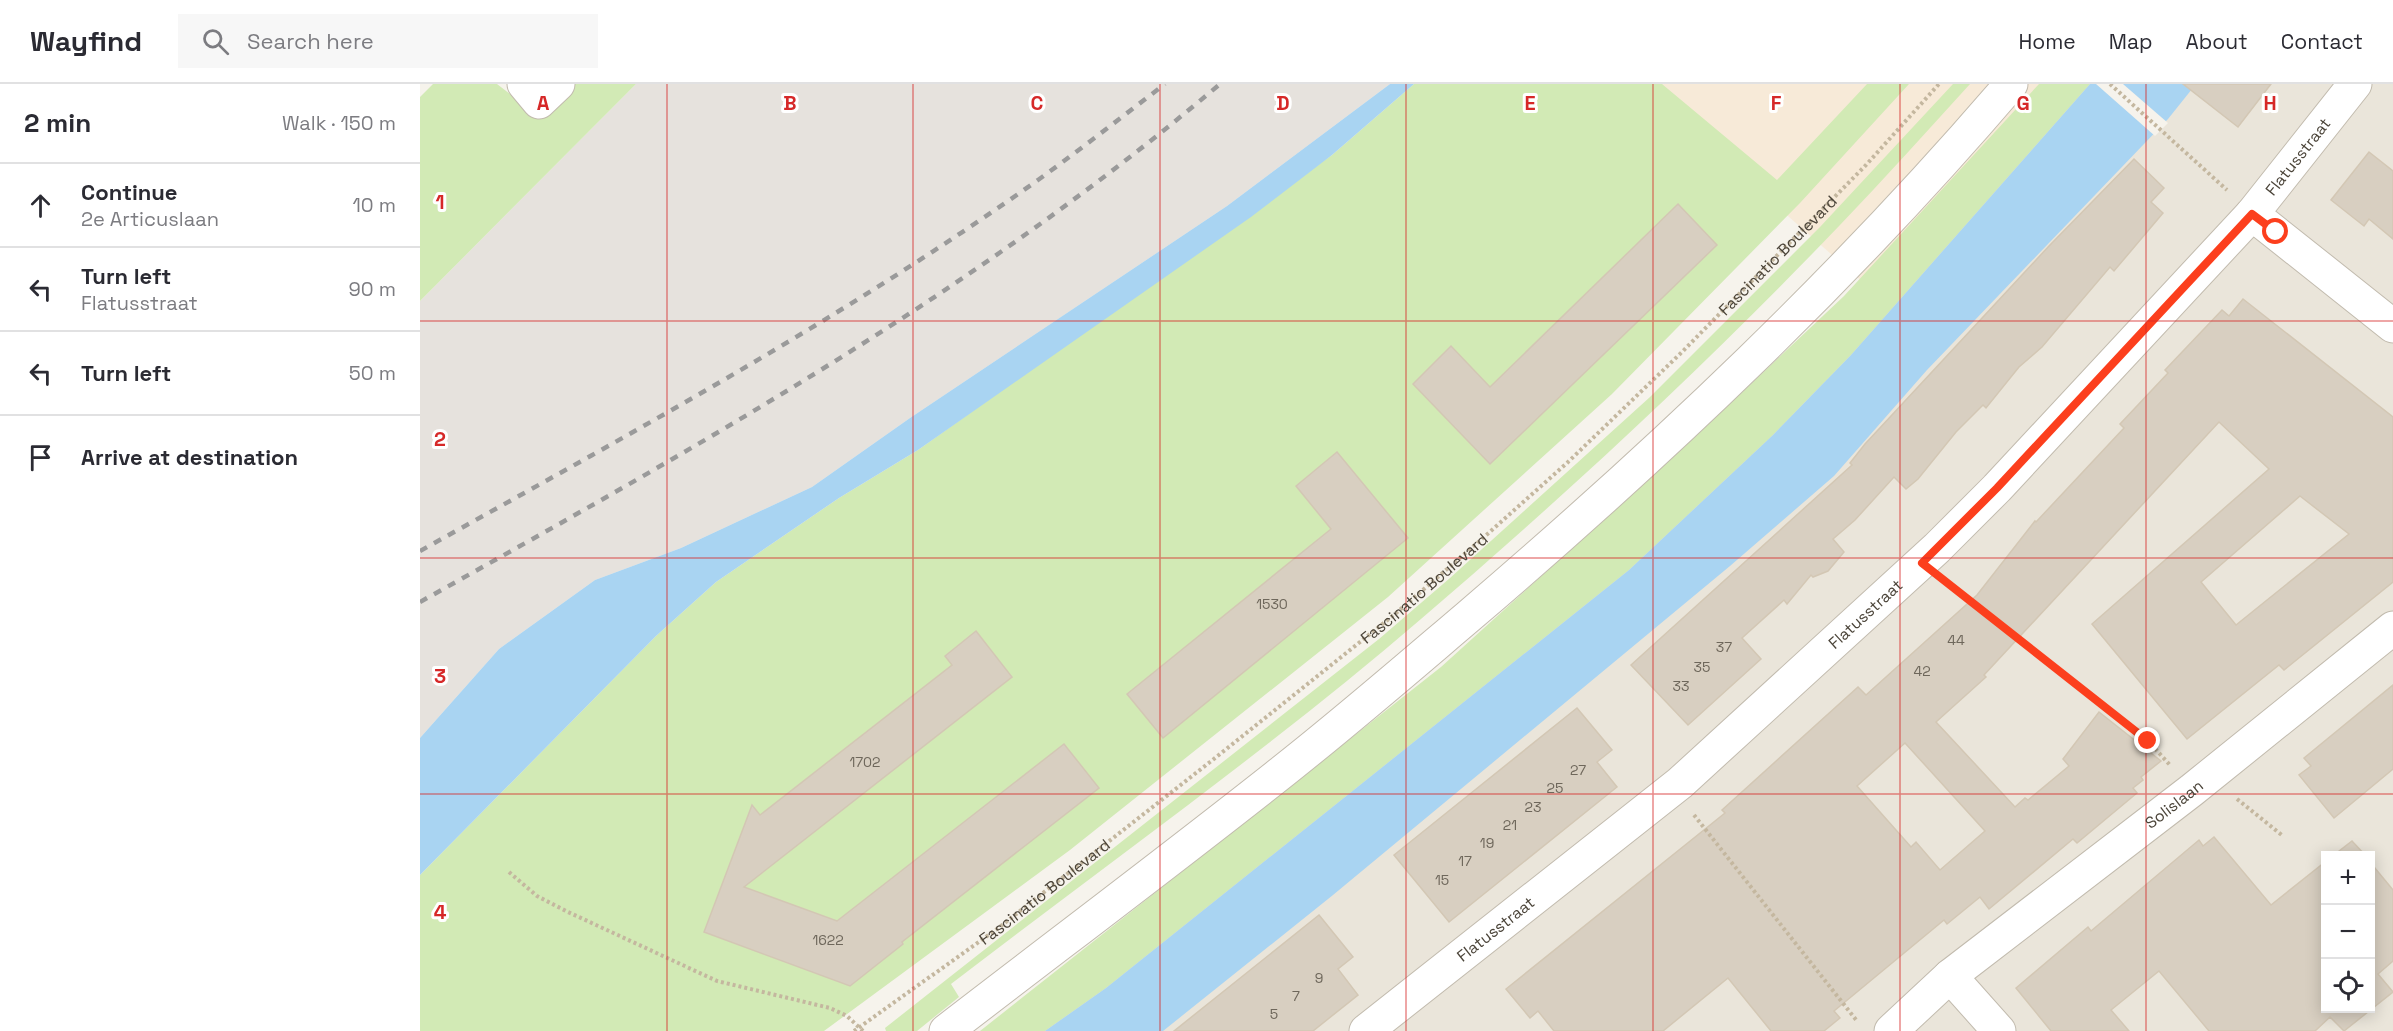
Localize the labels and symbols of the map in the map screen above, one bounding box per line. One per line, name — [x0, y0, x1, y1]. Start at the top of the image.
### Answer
text: A — [537, 90, 550, 116]
text: B — [783, 90, 797, 116]
text: C — [1031, 90, 1044, 116]
text: D — [1276, 90, 1290, 116]
text: E — [1524, 90, 1536, 116]
text: F — [1771, 90, 1782, 116]
text: G — [2016, 90, 2030, 116]
text: H — [2263, 90, 2277, 116]
street label: Flatusstraat — [2260, 113, 2335, 200]
text: 1 — [435, 189, 445, 215]
street label: Fascinatio Boulevard — [1714, 190, 1841, 320]
route start — [2262, 218, 2288, 244]
text: 2 — [434, 426, 446, 452]
street label: Fascinatio Boulevard — [1356, 528, 1492, 648]
street label: Flatusstraat — [1824, 574, 1907, 653]
house number: 1530 — [1256, 595, 1288, 613]
house number: 44 — [1947, 631, 1965, 649]
house number: 37 — [1716, 638, 1732, 656]
house number: 35 — [1694, 658, 1710, 676]
house number: 42 — [1913, 662, 1931, 680]
text: 3 — [434, 663, 446, 689]
house number: 33 — [1673, 677, 1689, 695]
route end — [2134, 727, 2160, 753]
house number: 1702 — [849, 753, 881, 771]
house number: 27 — [1570, 761, 1586, 779]
street label: Solislaan — [2140, 775, 2207, 833]
house number: 25 — [1547, 779, 1563, 797]
house number: 23 — [1525, 798, 1541, 816]
house number: 21 — [1503, 816, 1517, 834]
street label: Fascinatio Boulevard — [975, 834, 1114, 949]
house number: 19 — [1480, 834, 1494, 852]
house number: 17 — [1458, 852, 1472, 870]
house number: 15 — [1435, 871, 1449, 889]
street label: Flatusstraat — [1452, 892, 1539, 966]
text: 4 — [434, 899, 447, 925]
house number: 1622 — [812, 931, 844, 949]
house number: 9 — [1315, 969, 1323, 987]
house number: 7 — [1292, 987, 1300, 1005]
house number: 5 — [1270, 1005, 1278, 1023]

